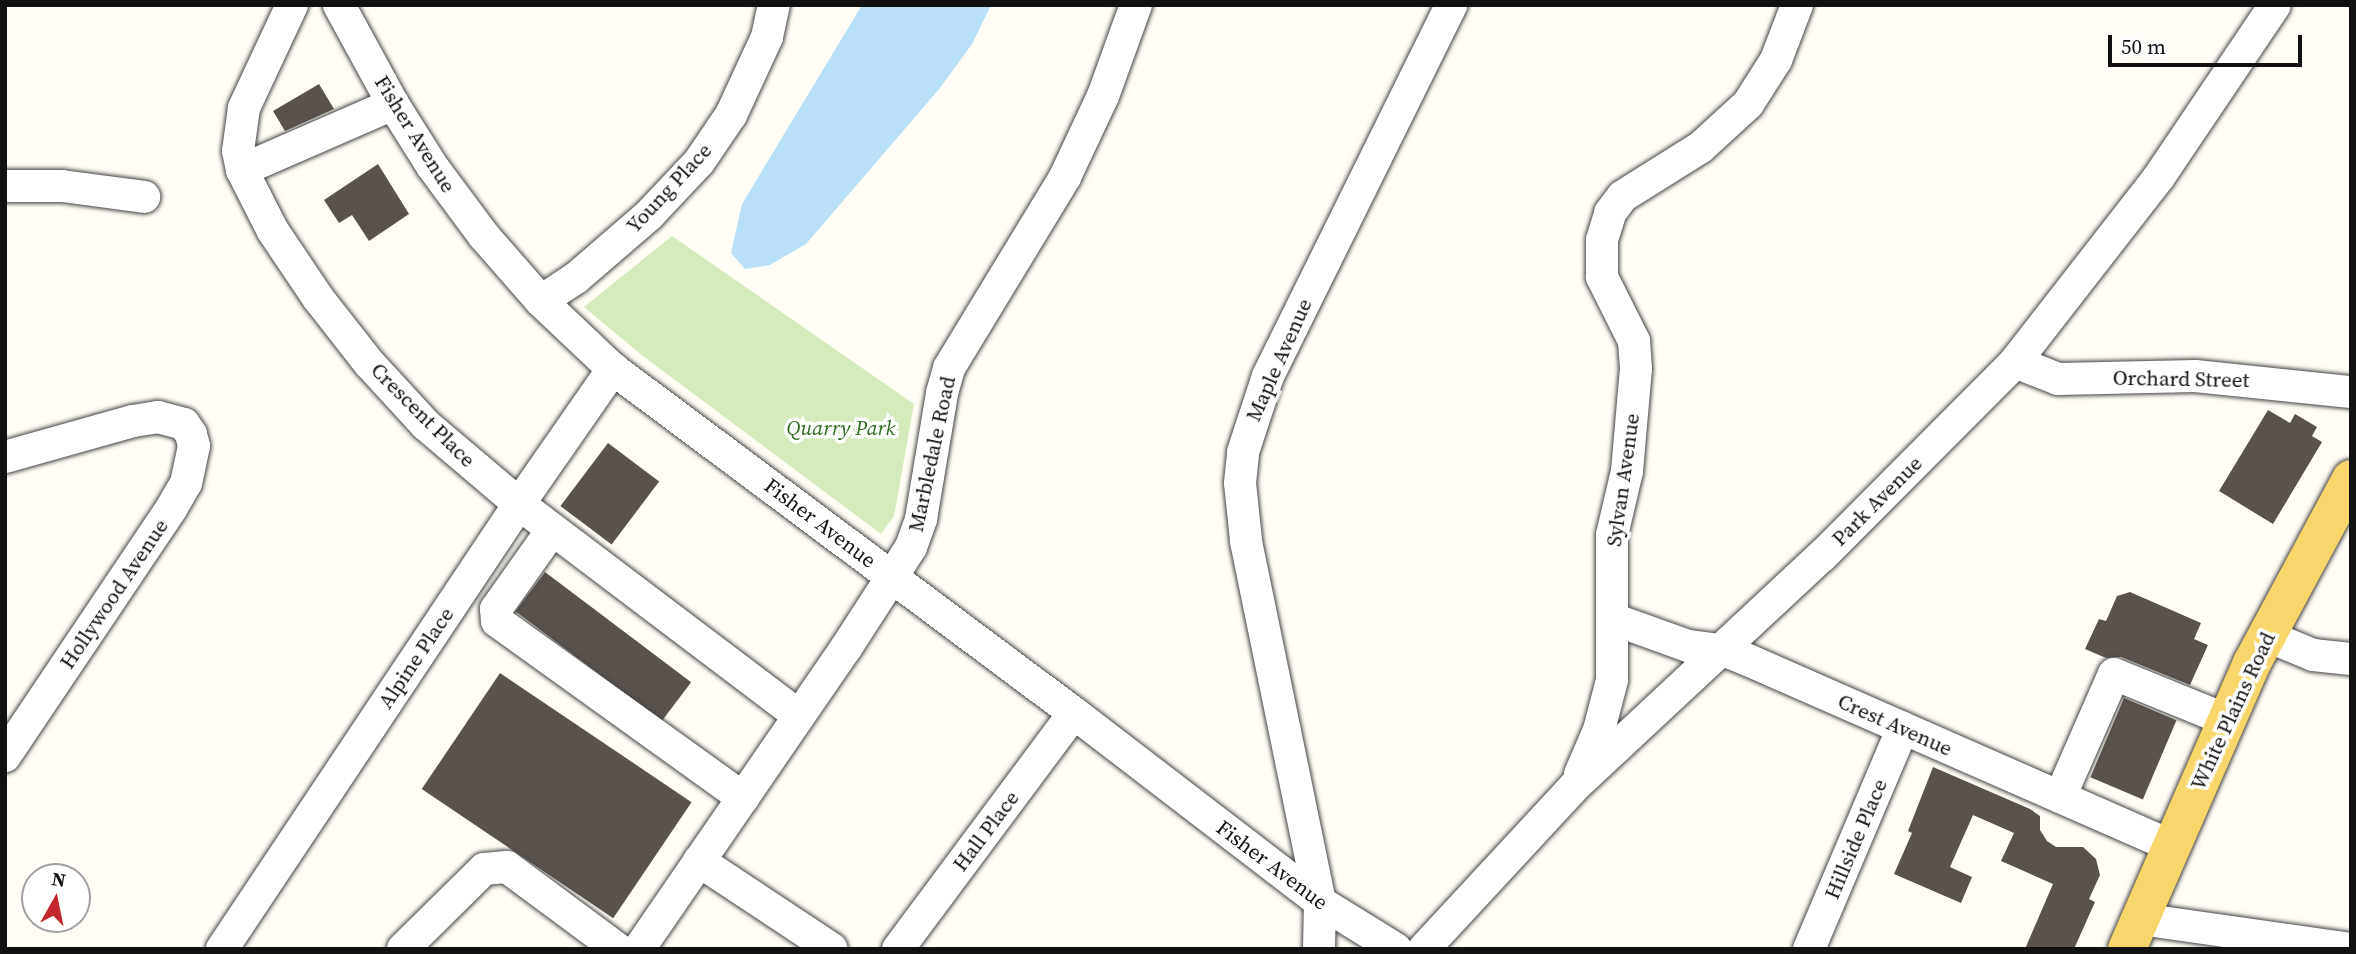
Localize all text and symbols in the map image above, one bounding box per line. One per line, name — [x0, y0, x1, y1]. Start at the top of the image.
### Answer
scale bar — [2111, 21, 2305, 65]
text: 50 m — [2121, 32, 2166, 61]
street label: Fisher Avenue — [369, 71, 461, 197]
street label: Young Place — [621, 138, 717, 238]
street label: Maple Avenue — [1241, 295, 1317, 425]
street label: Crescent Place — [366, 358, 480, 472]
street label: Orchard Street — [2113, 365, 2249, 393]
street label: Marbledale Road — [903, 374, 961, 534]
street label: Sylvan Avenue — [1601, 412, 1645, 548]
park label: Quarry Park — [786, 415, 896, 441]
street label: Park Avenue — [1827, 451, 1927, 551]
street label: Fisher Avenue — [759, 473, 881, 573]
street label: Hollywood Avenue — [55, 514, 173, 674]
street label: Alpine Place — [373, 603, 459, 713]
street label: White Plains Road — [2185, 628, 2281, 794]
street label: Crest Avenue — [1834, 689, 1956, 761]
street label: Hillside Place — [1819, 775, 1893, 903]
street label: Hall Place — [948, 786, 1024, 876]
street label: Fisher Avenue — [1211, 815, 1333, 915]
north arrow — [21, 863, 91, 933]
text: N — [50, 865, 68, 893]

